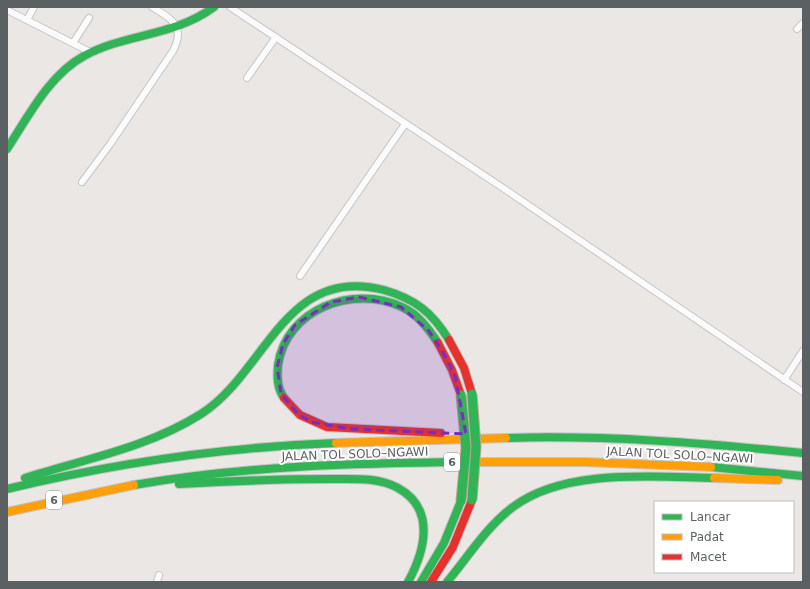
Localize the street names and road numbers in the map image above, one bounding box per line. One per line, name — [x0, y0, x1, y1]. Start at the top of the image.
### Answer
street label: JALAN TOL SOLO–NGAWI — [280, 444, 429, 464]
street label: JALAN TOL SOLO–NGAWI — [605, 444, 754, 466]
road number: 6 — [444, 453, 460, 471]
road number: 6 — [46, 491, 62, 509]

